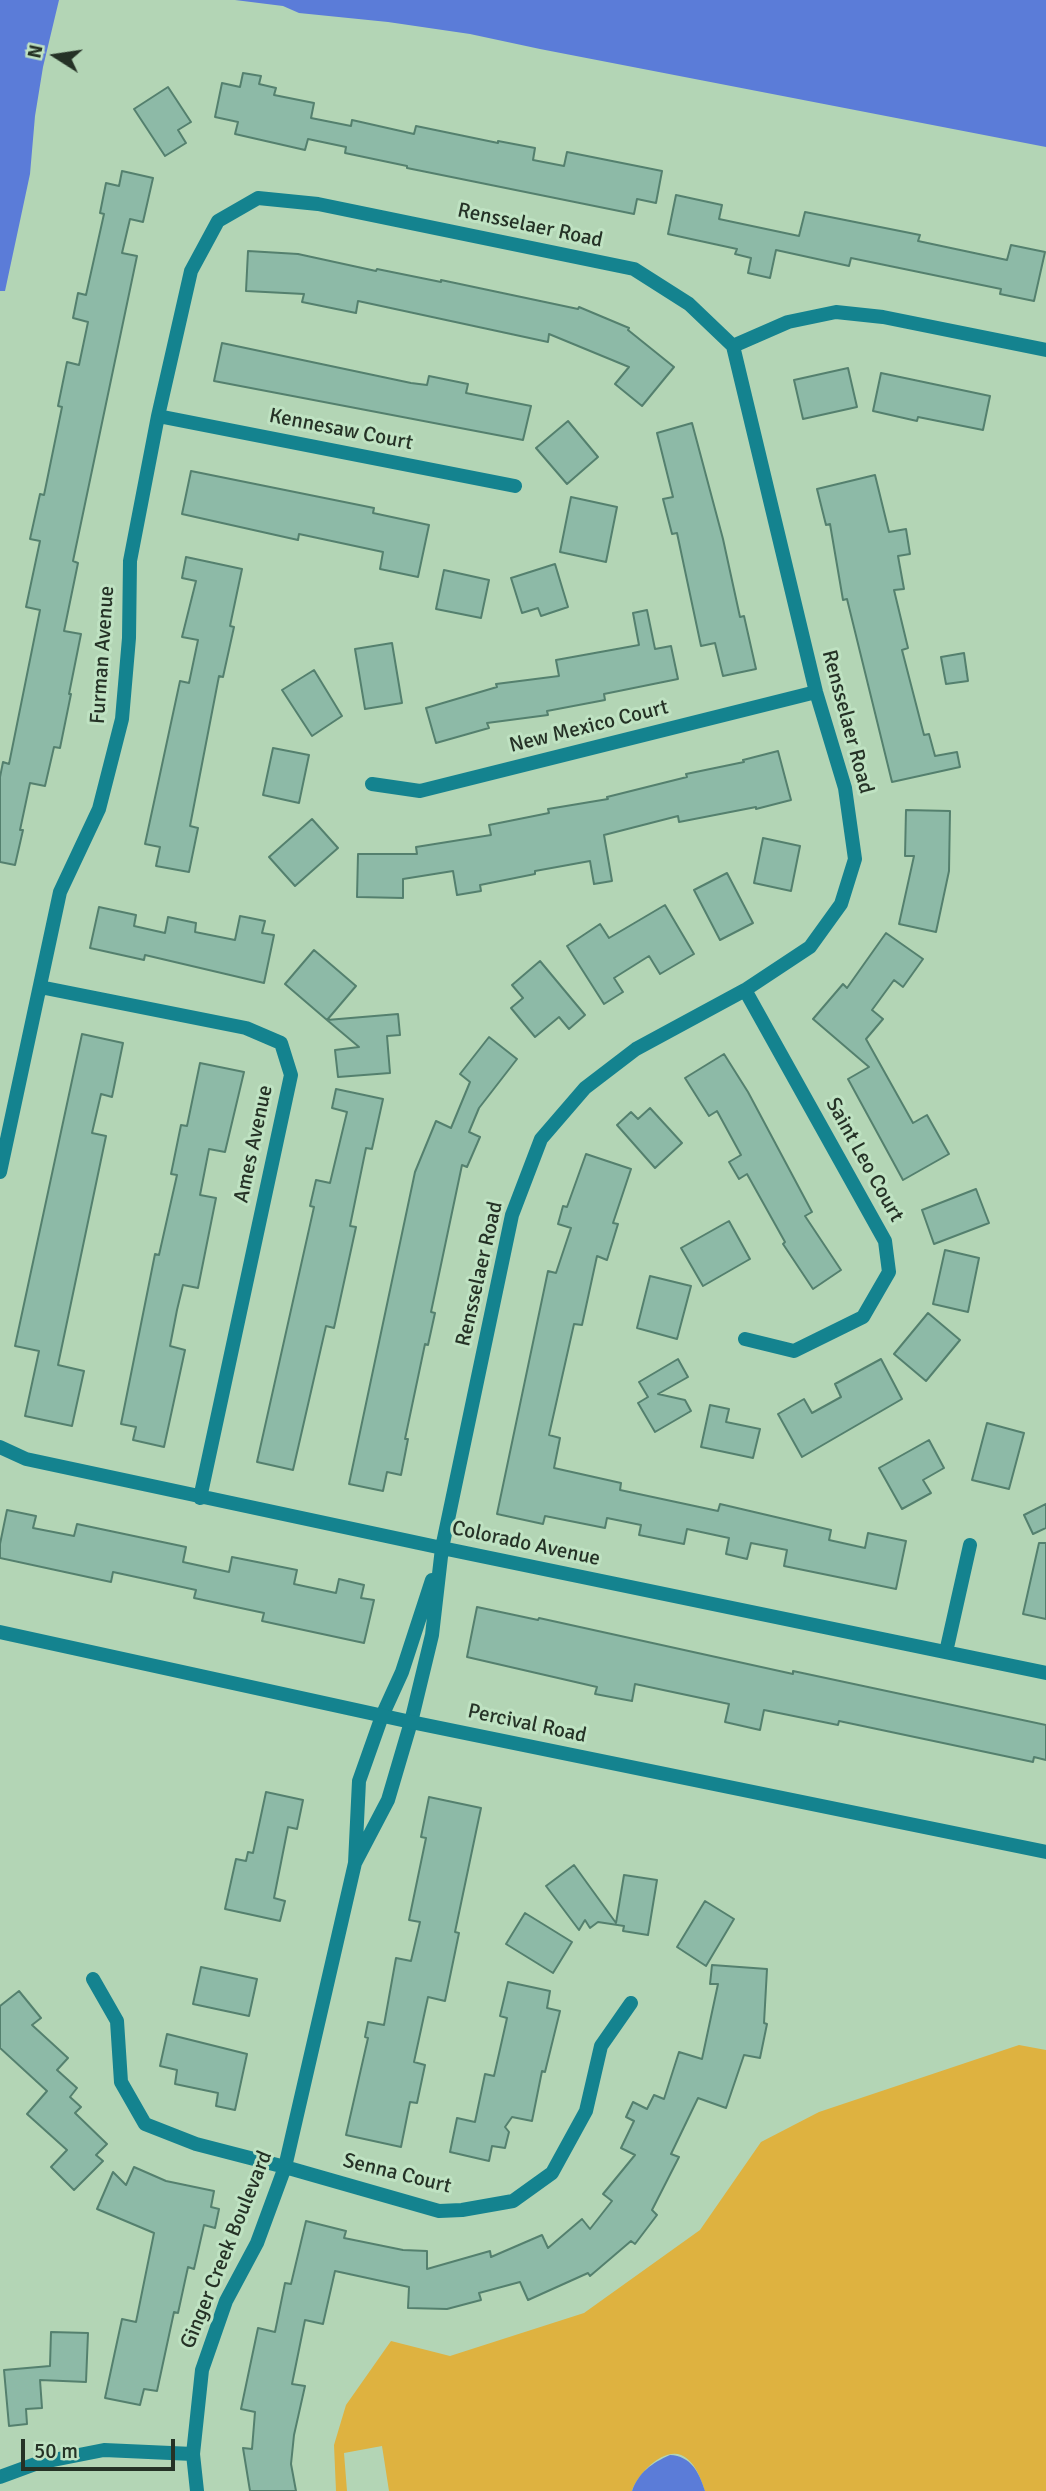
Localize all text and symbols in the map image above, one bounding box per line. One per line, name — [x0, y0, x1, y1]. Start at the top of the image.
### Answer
north arrow — [21, 21, 91, 91]
text: N — [22, 43, 49, 61]
street label: Rensselaer Road — [455, 198, 605, 254]
street label: Kennesaw Court — [267, 404, 415, 456]
street label: Furman Avenue — [86, 585, 120, 725]
street label: Rensselaer Road — [816, 647, 878, 797]
street label: New Mexico Court — [507, 695, 671, 759]
street label: Ames Avenue — [229, 1083, 279, 1205]
street label: Saint Leo Court — [819, 1093, 909, 1227]
street label: Rensselaer Road — [451, 1199, 509, 1349]
street label: Colorado Avenue — [450, 1516, 602, 1572]
street label: Percival Road — [465, 1699, 589, 1749]
street label: Ginger Creek Boulevard — [176, 2147, 278, 2353]
street label: Senna Court — [340, 2148, 454, 2200]
scale bar — [24, 2424, 178, 2468]
text: 50 m — [34, 2438, 78, 2464]

